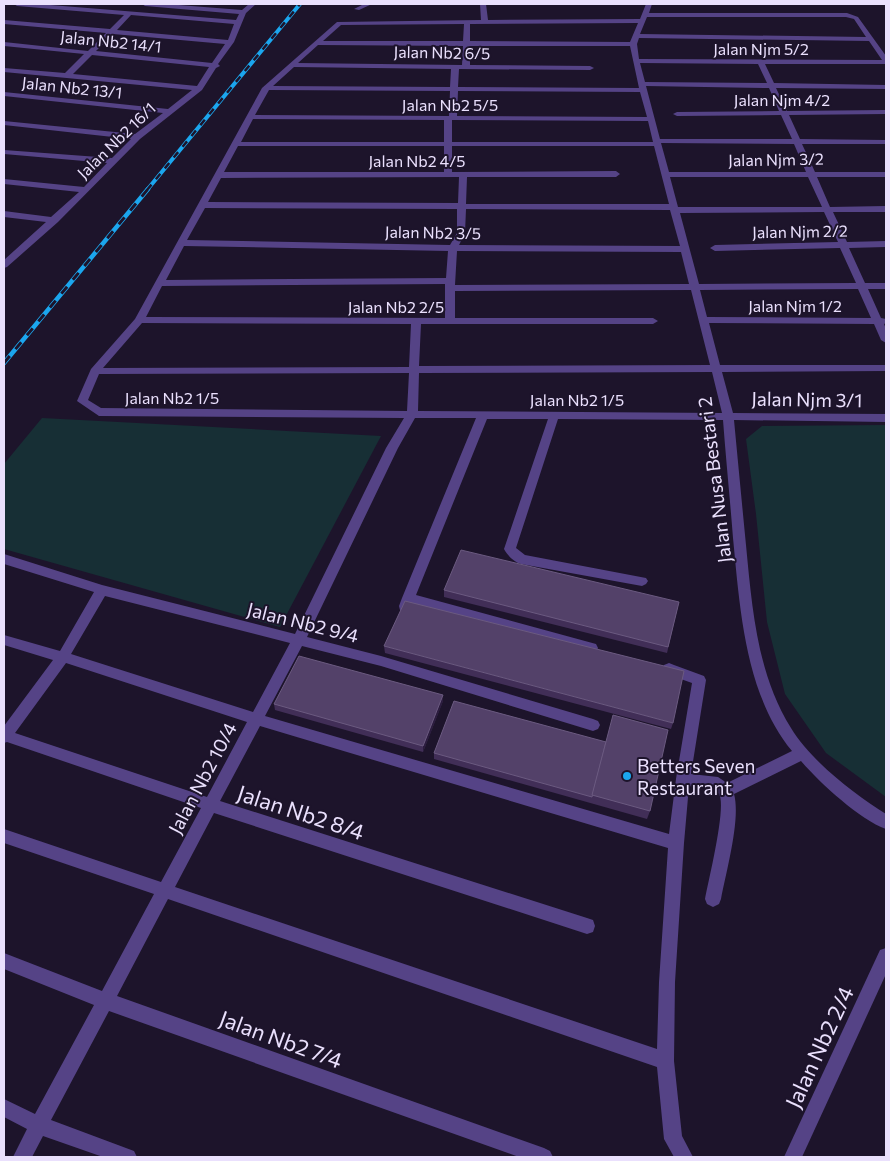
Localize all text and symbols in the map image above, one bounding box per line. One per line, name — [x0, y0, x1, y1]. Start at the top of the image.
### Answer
street label: Jalan Nb2 14/1 — [60, 26, 162, 56]
street label: Jalan Njm 5/2 — [713, 39, 809, 58]
street label: Jalan Nb2 6/5 — [393, 42, 491, 62]
street label: Jalan Nb2 13/1 — [21, 72, 123, 102]
street label: Jalan Njm 4/2 — [734, 90, 830, 109]
street label: Jalan Nb2 5/5 — [402, 95, 498, 114]
street label: Jalan Nb2 16/1 — [73, 98, 159, 182]
street label: Jalan Njm 3/2 — [728, 149, 824, 169]
street label: Jalan Nb2 4/5 — [368, 151, 466, 170]
street label: Jalan Njm 2/2 — [752, 221, 848, 241]
street label: Jalan Nb2 3/5 — [385, 222, 481, 242]
street label: Jalan Njm 1/2 — [748, 296, 842, 315]
street label: Jalan Nb2 2/5 — [348, 297, 444, 316]
street label: Jalan Njm 3/1 — [751, 387, 863, 411]
street label: Jalan Nb2 1/5 — [125, 388, 219, 407]
street label: Jalan Nb2 1/5 — [530, 390, 624, 409]
street label: Jalan Nusa Bestari 2 — [692, 396, 736, 564]
street label: Jalan Nb2 9/4 — [245, 597, 361, 647]
street label: Jalan Nb2 10/4 — [163, 718, 241, 838]
place label: Betters Seven Restaurant — [637, 754, 755, 799]
marker: Betters Seven Restaurant — [621, 770, 633, 782]
street label: Jalan Nb2 8/4 — [234, 779, 368, 845]
street label: Jalan Nb2 2/4 — [779, 982, 859, 1112]
street label: Jalan Nb2 7/4 — [216, 1004, 346, 1074]

